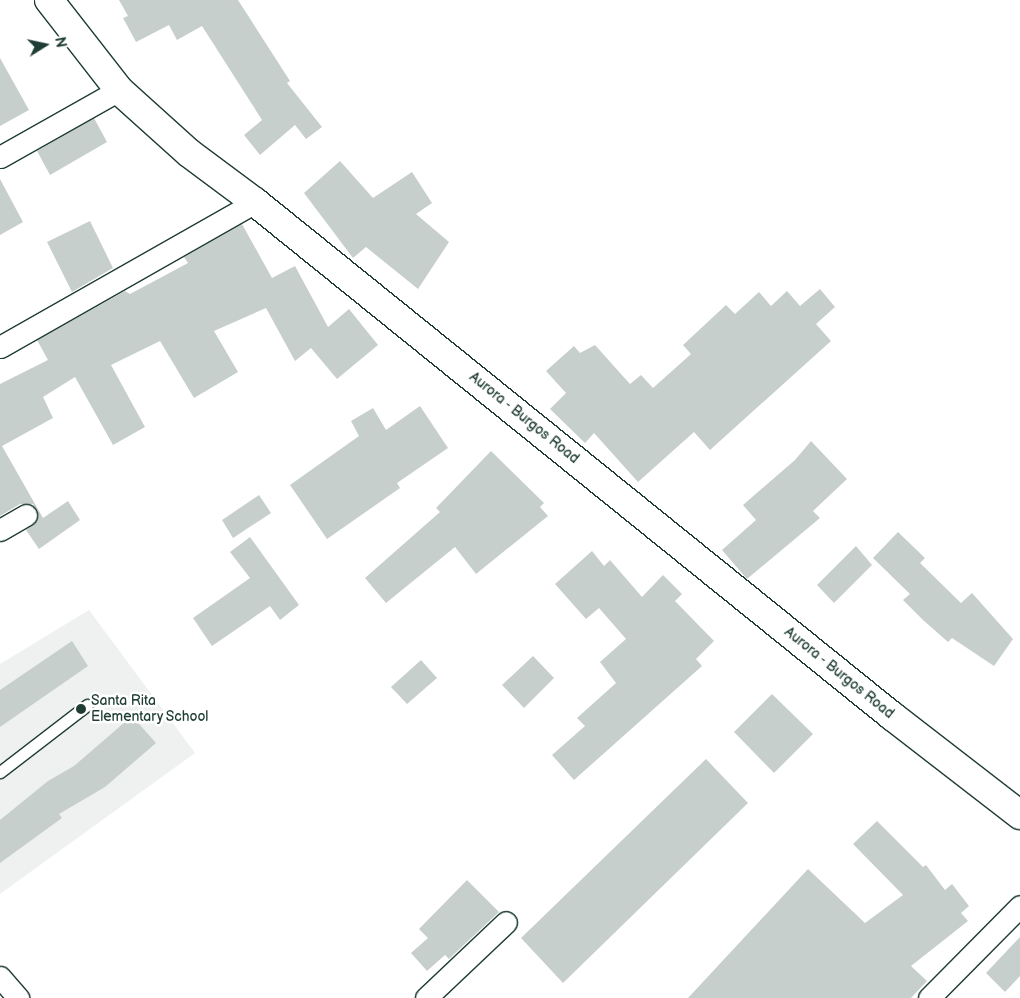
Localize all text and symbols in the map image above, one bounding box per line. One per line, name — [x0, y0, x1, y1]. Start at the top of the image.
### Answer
north arrow — [20, 20, 70, 70]
text: N — [51, 36, 70, 49]
street label: Aurora - Burgos Road — [465, 368, 583, 468]
street label: Aurora - Burgos Road — [780, 623, 898, 723]
place label: Santa Rita Elementary School — [91, 693, 210, 726]
marker: Santa Rita Elementary School — [75, 703, 87, 715]

